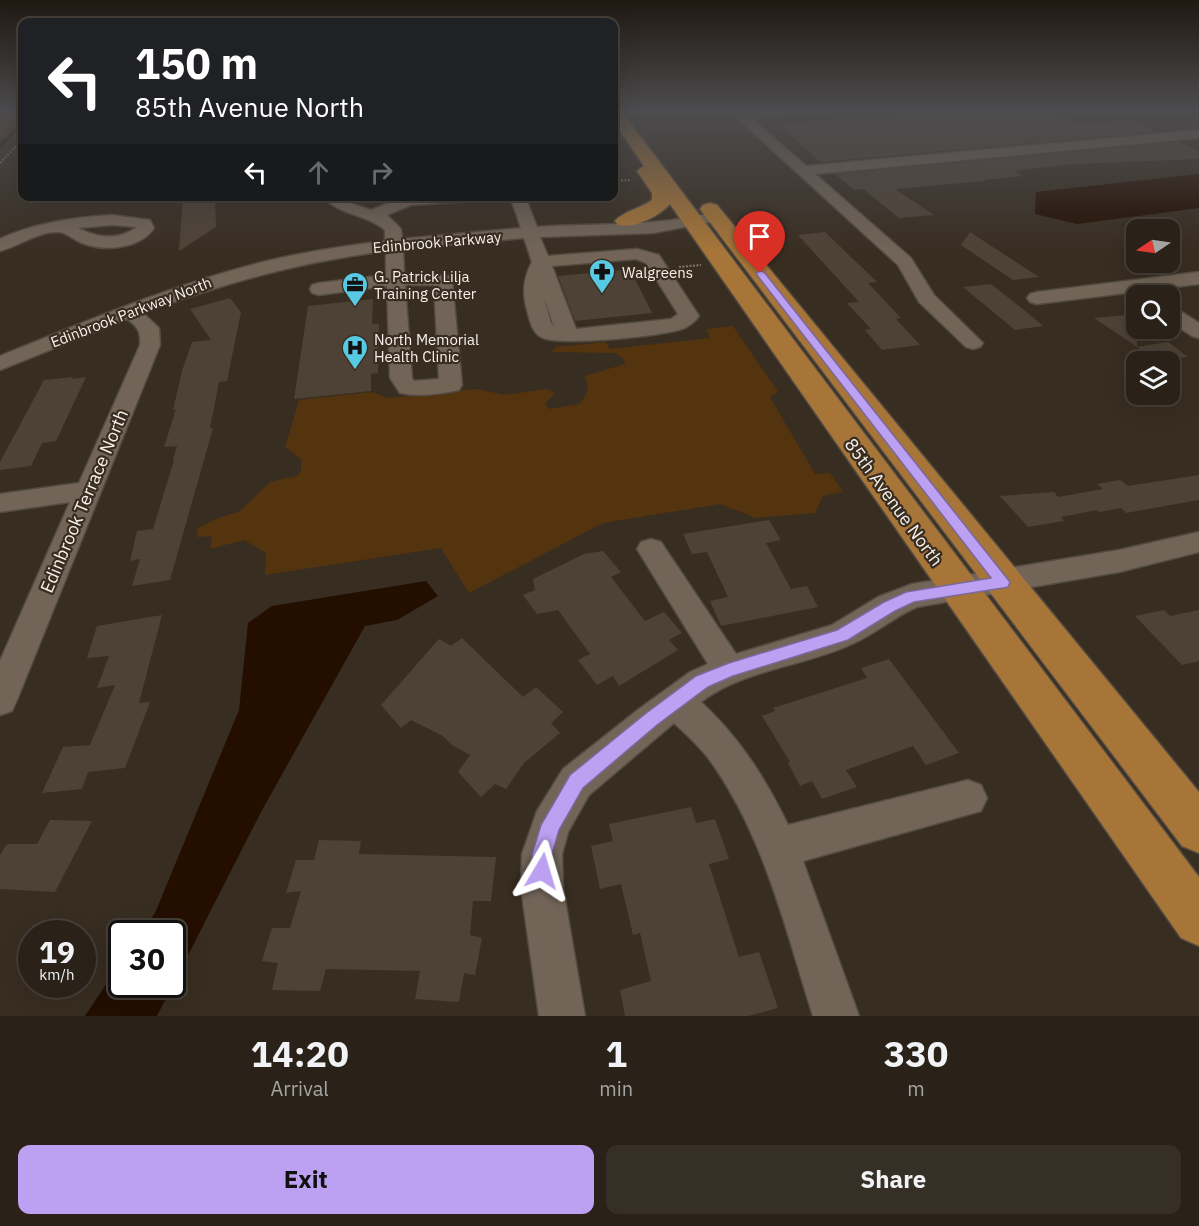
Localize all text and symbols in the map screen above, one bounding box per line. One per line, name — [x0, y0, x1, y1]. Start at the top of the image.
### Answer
text: 150 m — [135, 36, 258, 91]
icon: left — [36, 42, 114, 120]
text: 85th Avenue North — [135, 89, 364, 124]
icon: left — [239, 156, 272, 189]
icon: ahead — [302, 156, 335, 189]
icon: right — [365, 156, 398, 189]
pin — [734, 211, 785, 273]
north arrow — [1126, 219, 1180, 273]
map controls — [1126, 219, 1180, 405]
icon: arrive — [743, 220, 776, 253]
street label: Edinbrook Parkway — [372, 227, 503, 257]
pharmacy icon: Walgreens — [587, 257, 617, 295]
place label: Walgreens — [622, 263, 693, 282]
place label: G. Patrick Lilja Training Center — [374, 267, 477, 303]
office icon: G. Patrick Lilja Training Center — [340, 270, 370, 308]
street label: Edinbrook Parkway North — [48, 272, 214, 352]
button: search — [1126, 285, 1180, 339]
place label: North Memorial Health Clinic — [374, 330, 479, 366]
hospital icon: North Memorial Health Clinic — [340, 333, 370, 371]
button: layers — [1126, 351, 1180, 405]
street label: Edinbrook Terrace North — [35, 406, 133, 596]
street label: 85th Avenue North — [840, 433, 948, 571]
position arrow — [510, 839, 574, 903]
speed limit sign: 30 — [108, 920, 186, 998]
text: 19 — [39, 932, 75, 971]
text: km/h — [39, 965, 75, 984]
text: 14:20 — [251, 1030, 349, 1077]
text: 1 — [605, 1030, 627, 1077]
text: 330 — [884, 1030, 948, 1077]
text: Arrival — [271, 1075, 329, 1102]
text: min — [599, 1075, 633, 1102]
text: m — [907, 1075, 925, 1102]
button: Exit — [18, 1145, 594, 1214]
button: Share — [606, 1145, 1181, 1214]

